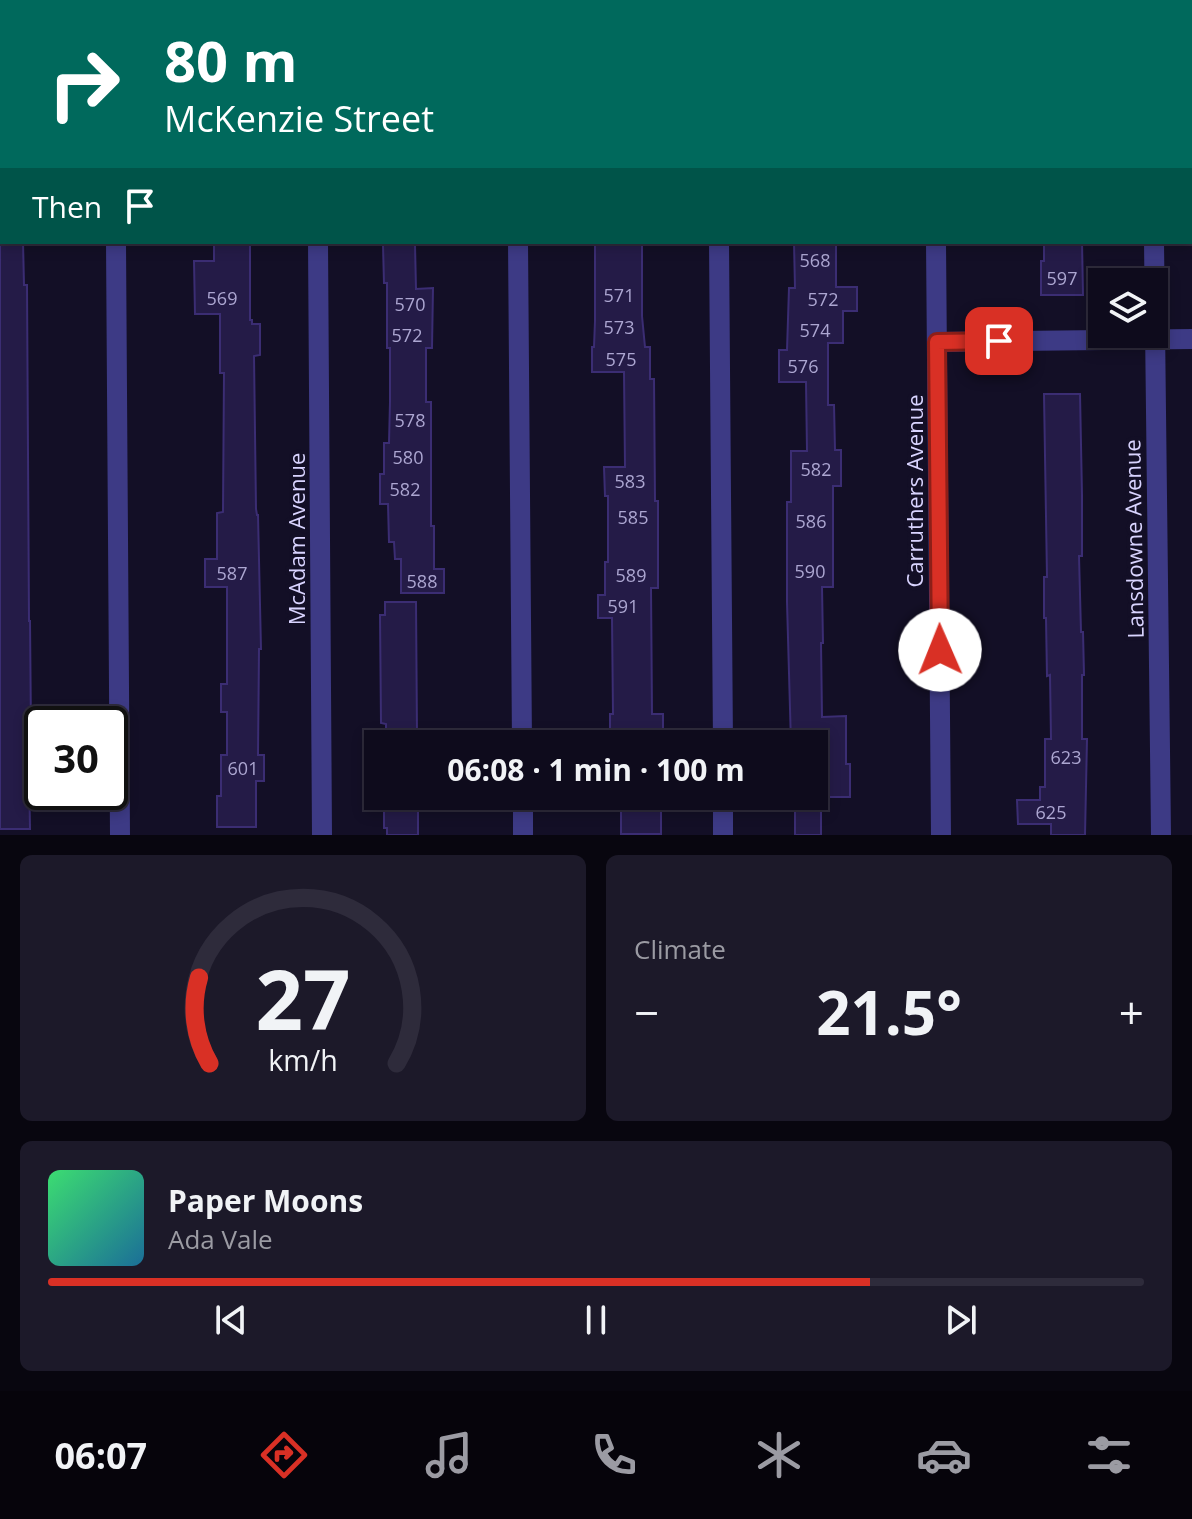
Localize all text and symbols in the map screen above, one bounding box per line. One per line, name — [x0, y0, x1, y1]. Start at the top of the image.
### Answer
text: 80 m — [164, 22, 298, 98]
icon: right — [32, 32, 136, 136]
text: McKenzie Street — [164, 94, 434, 143]
icon: arrive — [118, 184, 162, 228]
text: Then — [32, 186, 102, 227]
house number: 568 — [800, 248, 830, 272]
house number: 597 — [1047, 266, 1077, 290]
map controls — [1088, 268, 1168, 348]
button: layers — [1088, 268, 1168, 348]
house number: 571 — [604, 283, 634, 307]
house number: 569 — [207, 286, 237, 310]
house number: 572 — [808, 287, 838, 311]
house number: 570 — [395, 292, 425, 316]
pin — [965, 307, 1033, 375]
house number: 573 — [604, 315, 634, 339]
house number: 574 — [800, 318, 830, 342]
icon: arrive — [977, 319, 1021, 363]
house number: 572 — [392, 323, 422, 347]
house number: 575 — [606, 347, 636, 371]
house number: 576 — [788, 354, 818, 378]
street label: Carruthers Avenue — [899, 394, 929, 588]
house number: 578 — [395, 408, 425, 432]
street label: Lansdowne Avenue — [1116, 439, 1150, 639]
house number: 580 — [393, 445, 423, 469]
street label: McAdam Avenue — [281, 453, 311, 625]
house number: 582 — [801, 457, 831, 481]
house number: 583 — [615, 469, 645, 493]
house number: 582 — [390, 477, 420, 501]
house number: 585 — [618, 505, 648, 529]
house number: 586 — [796, 509, 826, 533]
house number: 590 — [795, 559, 825, 583]
house number: 587 — [217, 561, 247, 585]
house number: 589 — [616, 563, 646, 587]
house number: 588 — [407, 569, 437, 593]
house number: 591 — [608, 594, 638, 618]
position arrow — [898, 608, 982, 692]
speed limit sign: 30 — [24, 706, 128, 810]
house number: 623 — [1051, 745, 1081, 769]
text: 06:08 · 1 min · 100 m — [447, 749, 745, 790]
house number: 601 — [228, 756, 258, 780]
house number: 625 — [1036, 800, 1066, 824]
text: Climate — [634, 931, 726, 967]
text: 27 — [255, 941, 351, 1054]
text: 21.5° — [816, 971, 962, 1053]
text: − — [634, 982, 659, 1042]
text: + — [1119, 982, 1144, 1042]
text: km/h — [268, 1040, 338, 1079]
text: Paper Moons — [168, 1180, 363, 1221]
text: Ada Vale — [168, 1221, 273, 1257]
icon: previous — [209, 1298, 253, 1342]
icon: pause — [574, 1298, 618, 1342]
icon: next — [939, 1298, 983, 1342]
icon: directions — [256, 1427, 312, 1483]
icon: music — [421, 1427, 477, 1483]
icon: phone — [586, 1427, 642, 1483]
icon: climate — [751, 1427, 807, 1483]
icon: car — [916, 1427, 972, 1483]
icon: filters — [1081, 1427, 1137, 1483]
text: 06:07 — [55, 1431, 147, 1480]

